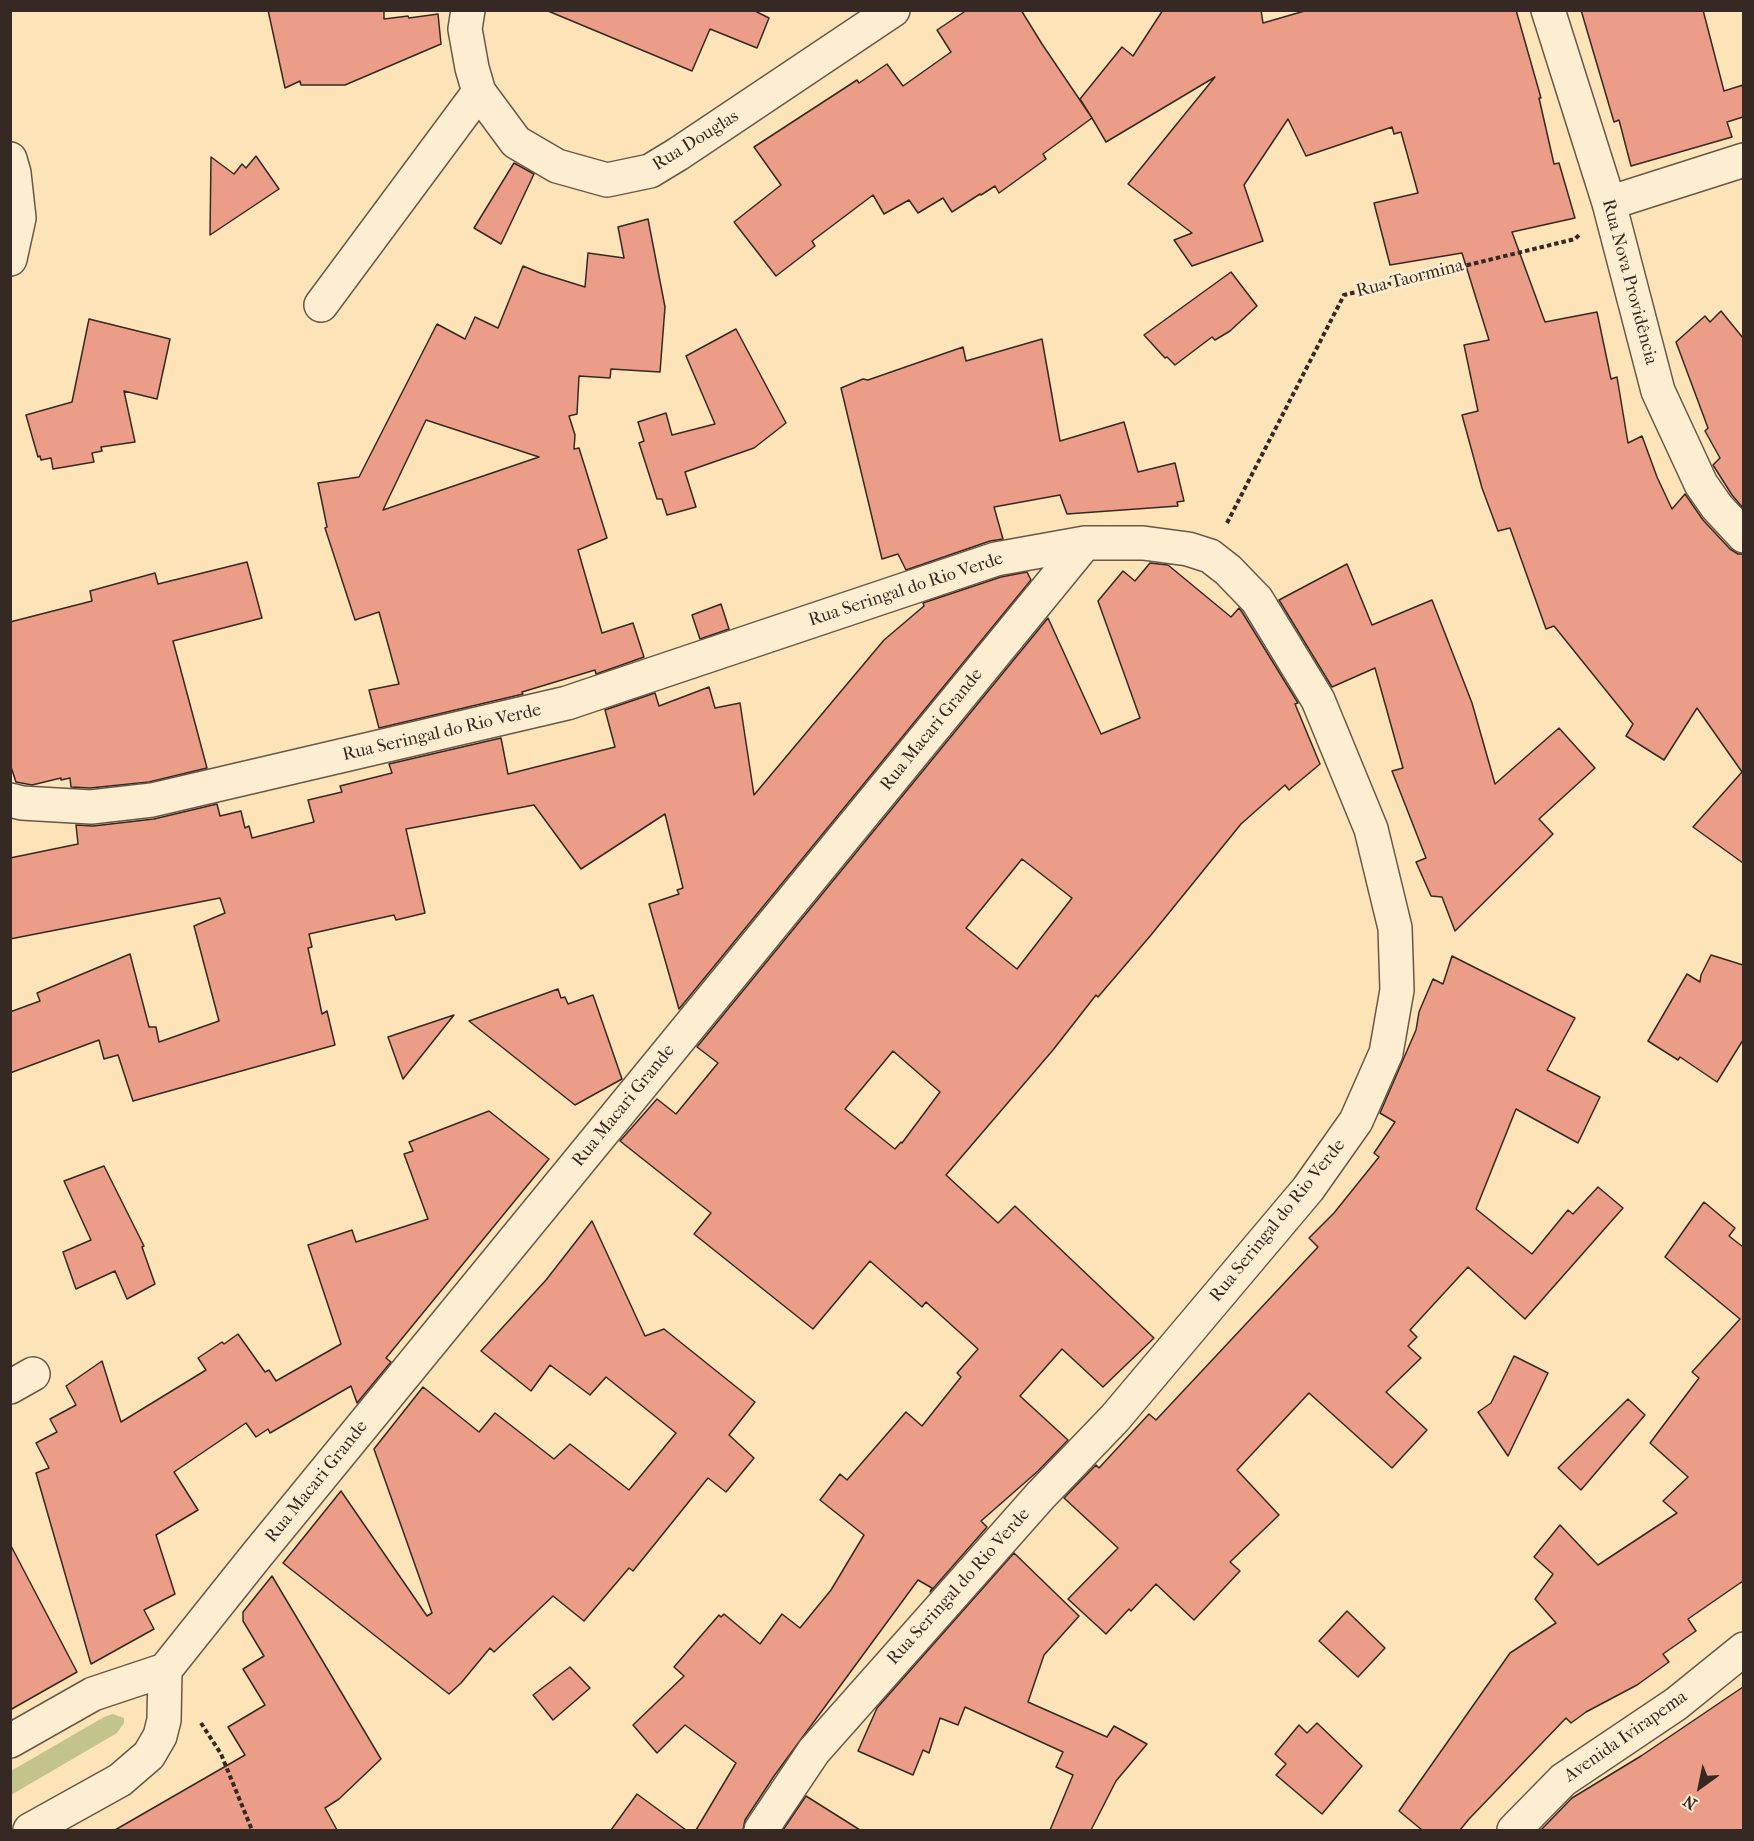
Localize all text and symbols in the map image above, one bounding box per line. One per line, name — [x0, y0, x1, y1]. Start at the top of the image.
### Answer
street label: Rua Douglas — [649, 106, 743, 176]
street label: Rua Nova Providência — [1597, 197, 1661, 367]
street label: Rua Taormina — [1354, 255, 1466, 303]
street label: Rua Seringal do Rio Verde — [806, 548, 1006, 632]
street label: Rua Macari Grande — [876, 665, 988, 795]
street label: Rua Seringal do Rio Verde — [341, 700, 543, 766]
street label: Rua Macari Grande — [568, 1041, 680, 1171]
street label: Rua Seringal do Rio Verde — [1206, 1135, 1350, 1307]
street label: Rua Macari Grande — [261, 1417, 373, 1547]
street label: Rua Seringal do Rio Verde — [883, 1504, 1035, 1670]
street label: Avenida Ivirapema — [1560, 1686, 1692, 1788]
north arrow — [1670, 1757, 1730, 1817]
text: N — [1680, 1791, 1700, 1814]

